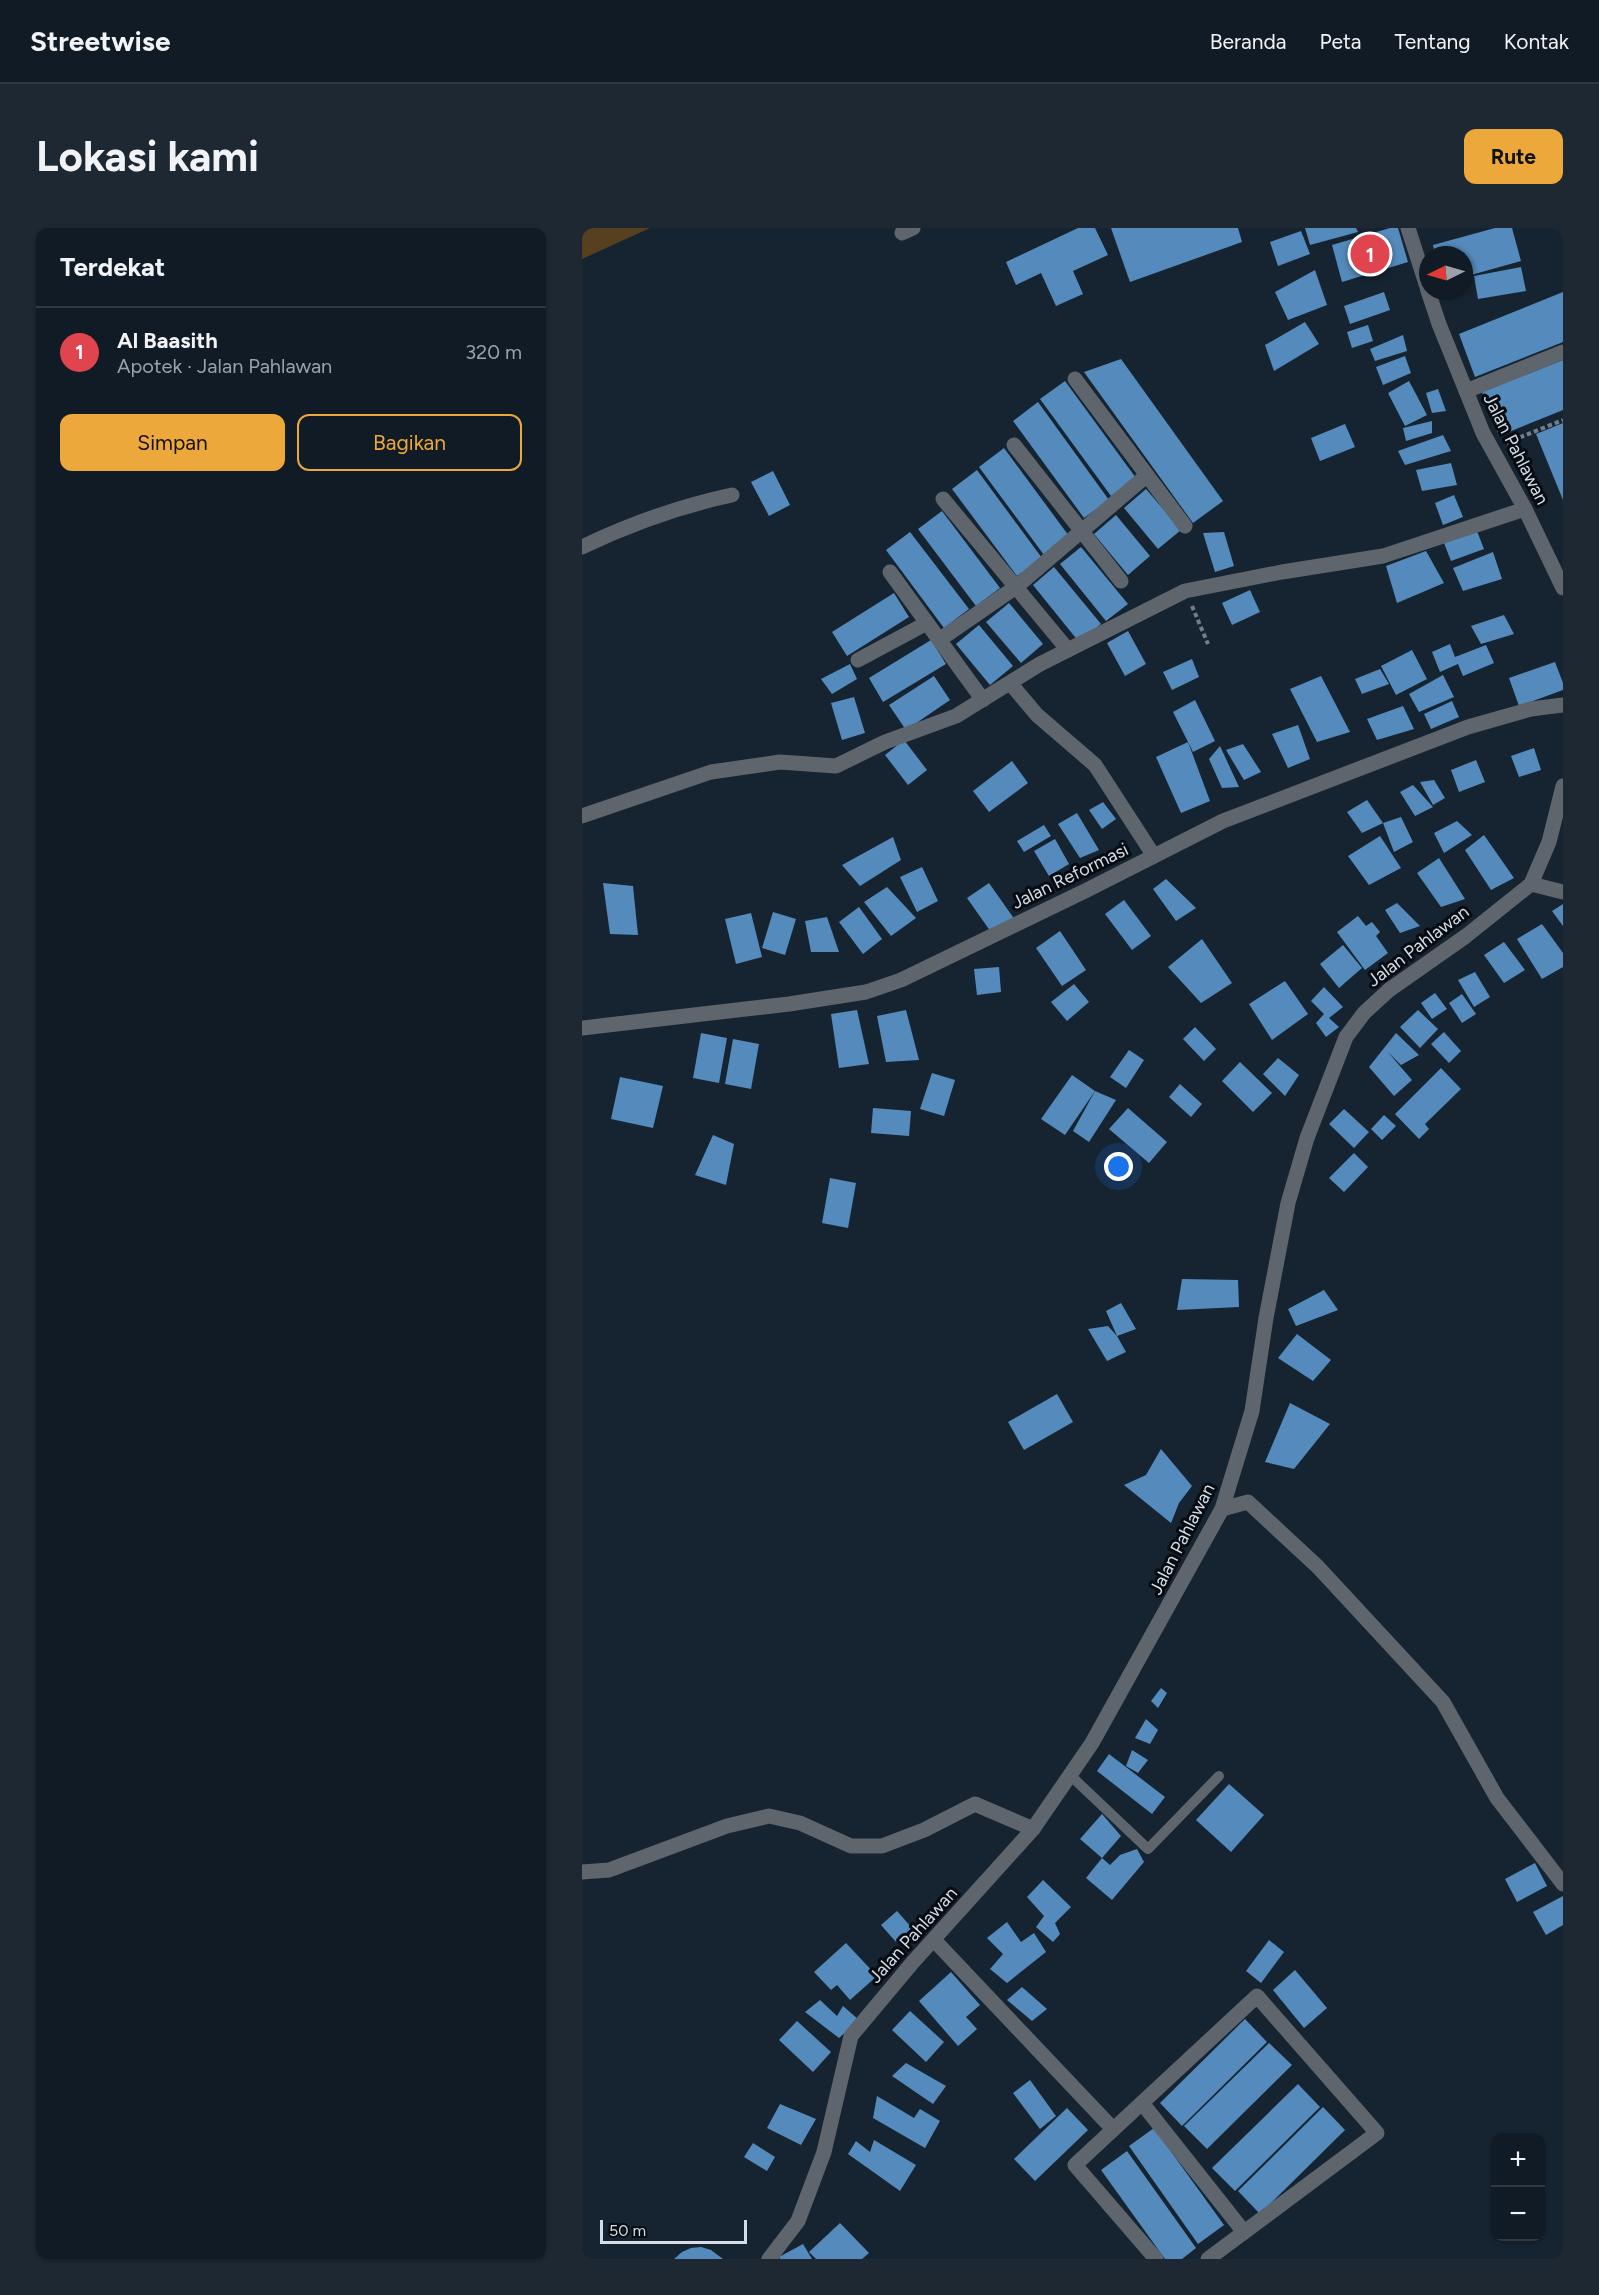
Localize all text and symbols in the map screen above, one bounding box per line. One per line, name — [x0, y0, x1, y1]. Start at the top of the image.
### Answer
text: Streetwise — [30, 24, 170, 58]
text: Beranda — [1210, 29, 1287, 54]
text: Peta — [1320, 29, 1362, 54]
text: Tentang — [1395, 29, 1471, 54]
text: Kontak — [1504, 29, 1569, 54]
button: Rute — [1464, 129, 1563, 184]
text: Lokasi kami — [36, 131, 259, 182]
pin: 1 — [1350, 231, 1390, 276]
north arrow — [1419, 246, 1473, 300]
text: Terdekat — [60, 251, 165, 283]
text: Al Baasith — [117, 327, 218, 354]
text: 1 — [75, 340, 84, 364]
text: 320 m — [465, 340, 522, 364]
text: Apotek · Jalan Pahlawan — [117, 354, 332, 378]
street label: Jalan Pahlawan — [1479, 390, 1553, 508]
button: Simpan — [60, 414, 285, 471]
button: Bagikan — [297, 414, 522, 471]
street label: Jalan Reformasi — [1008, 838, 1132, 914]
street label: Jalan Pahlawan — [1363, 901, 1473, 991]
your location — [1104, 1152, 1133, 1181]
street label: Jalan Pahlawan — [1145, 1480, 1219, 1598]
street label: Jalan Pahlawan — [864, 1882, 962, 1988]
map controls — [1491, 2133, 1545, 2241]
button: + — [1491, 2133, 1545, 2187]
button: − — [1491, 2187, 1545, 2241]
scale bar — [600, 2217, 747, 2244]
text: 50 m — [609, 2221, 646, 2240]

